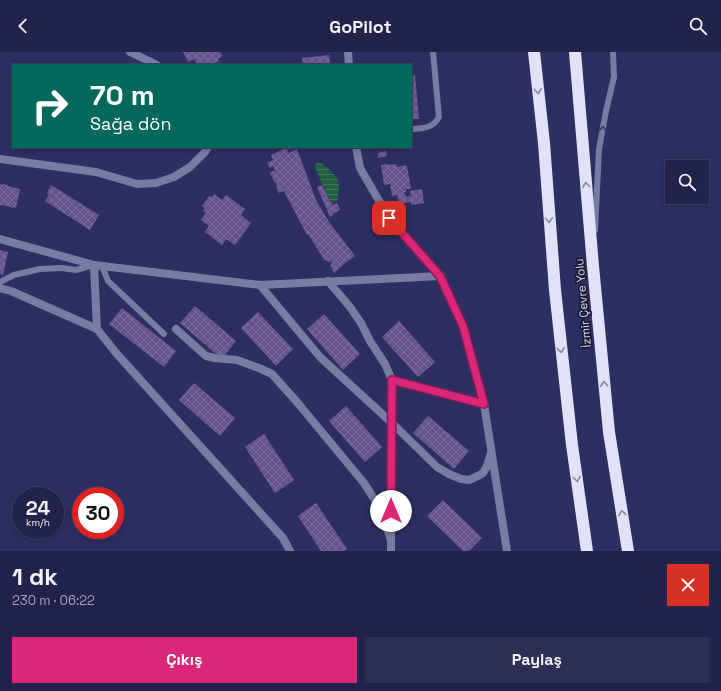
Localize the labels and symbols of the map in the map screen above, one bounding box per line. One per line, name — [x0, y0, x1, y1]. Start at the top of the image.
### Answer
one-way arrow — [533, 88, 542, 94]
one-way arrow — [598, 126, 606, 132]
one-way arrow — [582, 182, 591, 188]
pin — [372, 201, 406, 235]
one-way arrow — [545, 217, 554, 223]
street label: İzmir Çevre Yolu — [571, 258, 595, 348]
one-way arrow — [557, 347, 566, 353]
one-way arrow — [600, 381, 609, 387]
one-way arrow — [572, 476, 581, 482]
speed limit sign: 30 — [72, 487, 124, 539]
position arrow — [370, 490, 412, 532]
one-way arrow — [618, 509, 627, 516]

